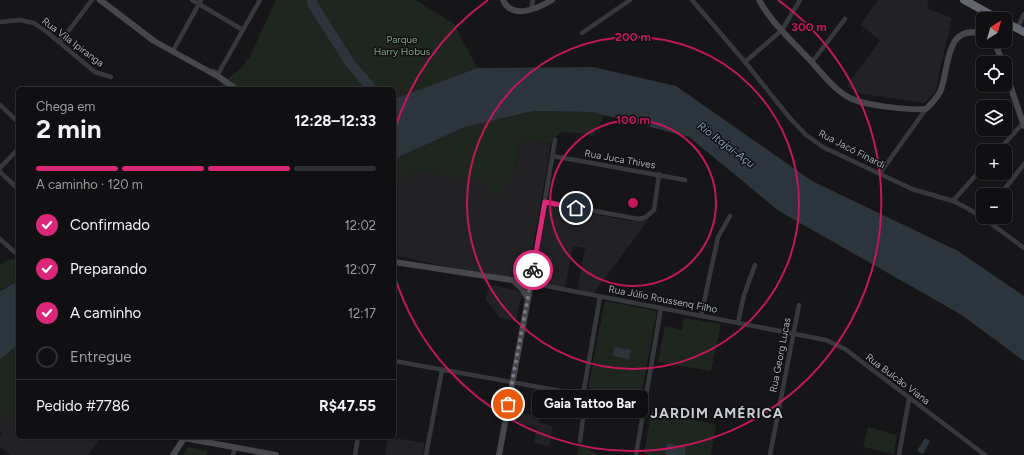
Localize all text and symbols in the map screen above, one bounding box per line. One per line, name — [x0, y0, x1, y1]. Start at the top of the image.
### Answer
north arrow — [976, 12, 1012, 48]
map controls — [976, 12, 1012, 224]
street label: Rua Vila Ipiranga — [39, 14, 107, 70]
text: 300 m — [791, 20, 827, 34]
text: 200 m — [615, 30, 651, 44]
park label: Parque Harry Hobus — [374, 33, 431, 58]
button: locate — [976, 56, 1012, 92]
text: Chega em — [36, 99, 95, 114]
button: layers — [976, 100, 1012, 136]
text: 12:28–12:33 — [294, 112, 376, 130]
text: 2 min — [36, 113, 102, 145]
text: 100 m — [616, 113, 650, 127]
water label: Rio Itajaí-Açu — [695, 119, 757, 171]
street label: Rua Jacó Finardi — [816, 127, 888, 171]
button: + — [976, 144, 1012, 180]
street label: Rua Juca Thives — [584, 146, 657, 172]
text: A caminho · 120 m — [36, 177, 143, 192]
button: − — [976, 188, 1012, 224]
pin — [559, 191, 593, 225]
centre of rings — [626, 196, 640, 210]
icon: home — [565, 197, 587, 219]
icon: check — [36, 214, 58, 236]
text: Confirmado — [70, 216, 150, 234]
text: 12:02 — [344, 218, 376, 233]
courier — [513, 250, 553, 290]
icon: check — [36, 258, 58, 280]
icon: bike — [522, 259, 544, 281]
text: Preparando — [70, 260, 147, 278]
text: 12:07 — [345, 262, 376, 277]
street label: Rua Júlio Roussenq Filho — [608, 282, 719, 316]
icon: check — [36, 302, 58, 324]
text: A caminho — [70, 304, 141, 322]
text: 12:17 — [348, 306, 376, 321]
street label: Rua Georg Lucas — [766, 316, 794, 394]
text: Entregue — [70, 348, 132, 366]
street label: Rua Bulcão Viana — [863, 351, 933, 407]
pin — [491, 387, 525, 421]
callout: Gaia Tattoo Bar — [532, 390, 648, 418]
icon: bag — [497, 393, 519, 415]
text: Gaia Tattoo Bar — [544, 396, 636, 411]
text: Pedido #7786 — [36, 397, 129, 415]
text: R$47.55 — [319, 397, 376, 415]
district label: JARDIM AMÉRICA — [650, 405, 784, 422]

